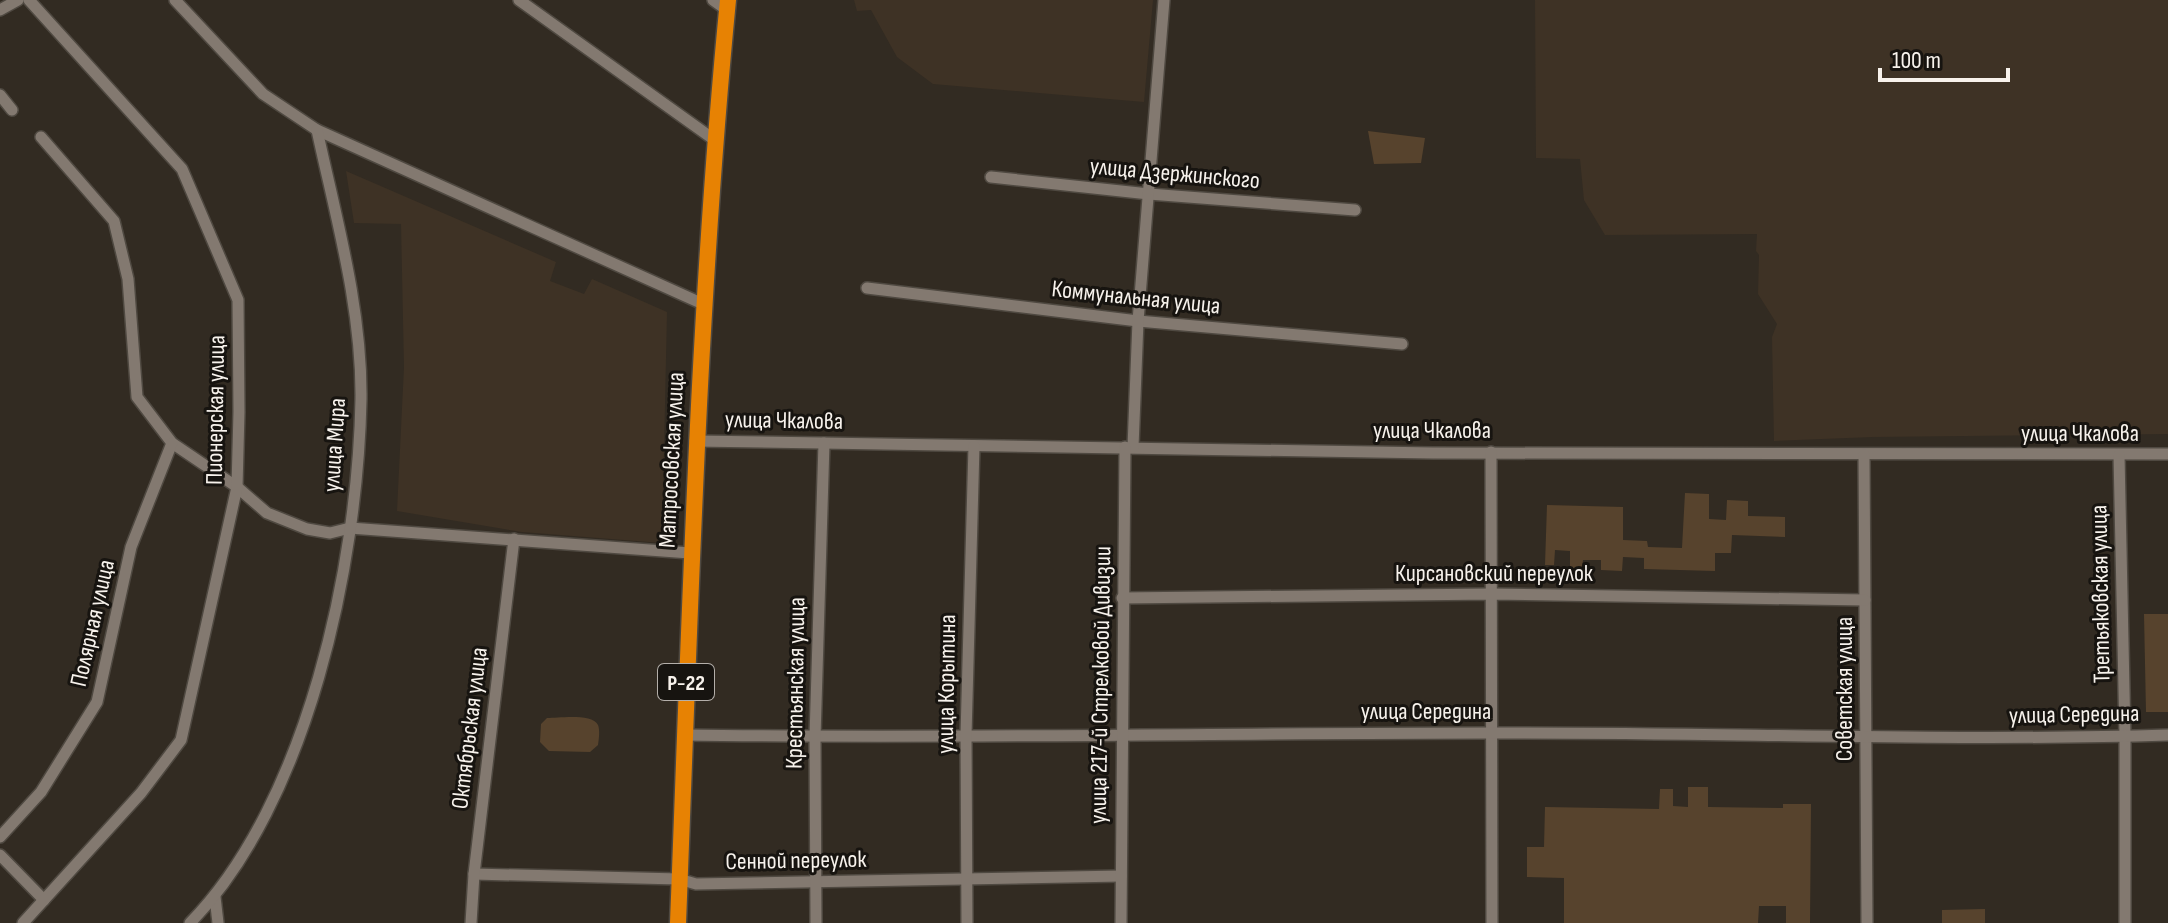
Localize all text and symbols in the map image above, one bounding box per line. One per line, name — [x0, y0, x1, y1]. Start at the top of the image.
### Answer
scale bar — [1880, 32, 2008, 82]
text: 100 m — [1892, 46, 1941, 75]
street label: улица Дзержинского — [1089, 152, 1261, 195]
street label: Коммунальная улица — [1050, 274, 1222, 321]
street label: Пионерская улица — [200, 335, 231, 485]
street label: Матросовская улица — [652, 371, 691, 549]
street label: улица Мира — [317, 397, 352, 493]
street label: улица Чкалова — [725, 405, 843, 436]
street label: улица Чкалова — [1373, 416, 1491, 445]
street label: улица Чкалова — [2021, 419, 2139, 448]
street label: Третьяковская улица — [2084, 505, 2117, 683]
street label: улица 217-й Стрелковой Дивизии — [1084, 546, 1117, 824]
street label: Полярная улица — [64, 557, 121, 689]
street label: Кирсановский переулок — [1395, 559, 1594, 588]
street label: Крестьянская улица — [780, 597, 811, 769]
street label: улица Корытина — [931, 614, 962, 754]
street label: Советская улица — [1830, 617, 1859, 761]
street label: Октябрьская улица — [445, 646, 494, 811]
road number: Р-22 — [658, 664, 714, 700]
street label: улица Середина — [1361, 697, 1491, 726]
street label: улица Середина — [2008, 699, 2140, 730]
street label: Сенной переулок — [725, 845, 868, 876]

